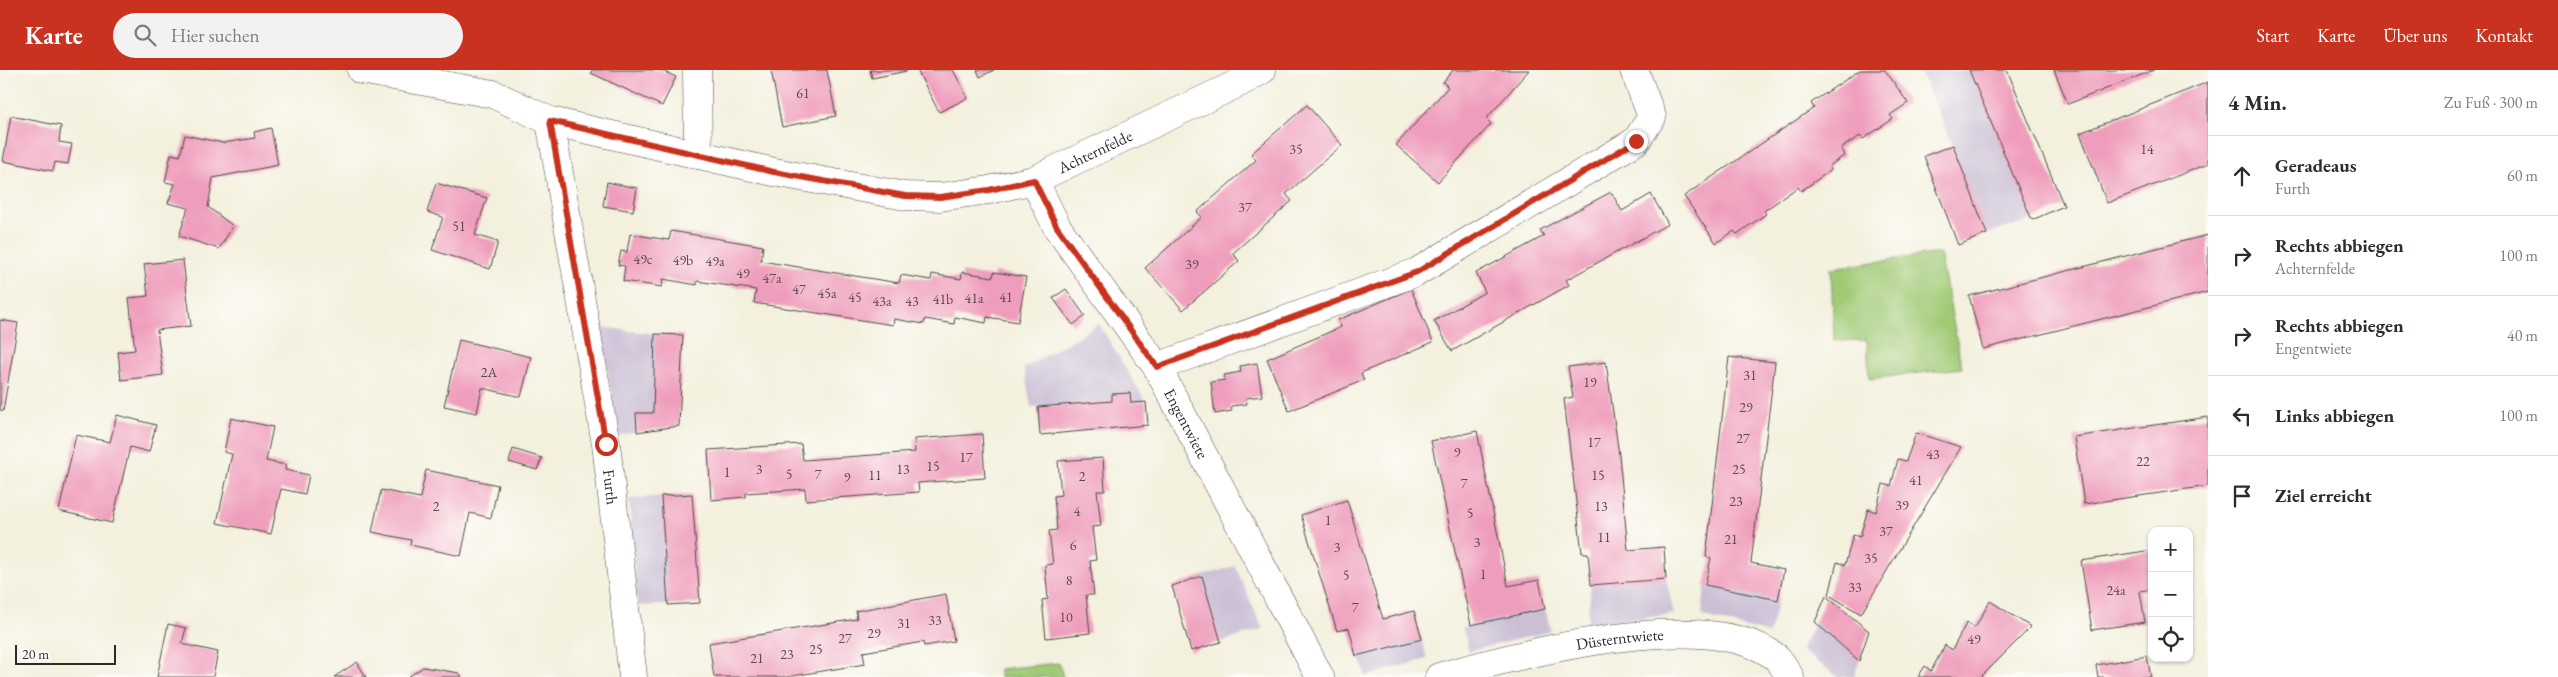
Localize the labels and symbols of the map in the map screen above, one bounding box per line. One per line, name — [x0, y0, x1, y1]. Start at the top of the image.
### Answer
house number: 61 — [796, 84, 810, 102]
street label: Achternfelde — [1053, 125, 1135, 178]
route end — [1625, 130, 1648, 153]
house number: 35 — [1289, 140, 1303, 158]
house number: 14 — [2140, 140, 2154, 158]
house number: 37 — [1238, 198, 1252, 216]
house number: 51 — [452, 217, 466, 235]
house number: 49c — [633, 250, 653, 268]
house number: 49b — [673, 251, 693, 269]
house number: 49a — [705, 252, 725, 270]
house number: 39 — [1185, 255, 1199, 273]
house number: 49 — [736, 264, 750, 282]
house number: 47a — [762, 269, 782, 287]
house number: 47 — [792, 280, 806, 298]
house number: 45a — [817, 284, 837, 302]
house number: 45 — [848, 288, 862, 306]
house number: 41 — [999, 288, 1013, 306]
house number: 41a — [964, 289, 984, 307]
house number: 41b — [933, 290, 953, 308]
house number: 43a — [872, 292, 892, 310]
house number: 43 — [905, 292, 919, 310]
house number: 2A — [481, 363, 498, 381]
house number: 31 — [1743, 366, 1757, 384]
house number: 19 — [1583, 373, 1597, 391]
street label: Engentwiete — [1159, 385, 1214, 462]
house number: 29 — [1739, 398, 1753, 416]
house number: 27 — [1736, 429, 1750, 447]
route start — [595, 433, 618, 456]
house number: 17 — [1587, 433, 1601, 451]
house number: 9 — [1454, 443, 1461, 461]
house number: 43 — [1926, 445, 1940, 463]
house number: 17 — [959, 448, 973, 466]
house number: 22 — [2136, 452, 2150, 470]
house number: 15 — [926, 457, 940, 475]
house number: 3 — [756, 460, 763, 478]
house number: 13 — [896, 460, 910, 478]
house number: 25 — [1732, 460, 1746, 478]
house number: 1 — [724, 463, 730, 481]
house number: 5 — [786, 465, 792, 483]
house number: 7 — [815, 465, 822, 483]
house number: 11 — [868, 466, 882, 484]
house number: 15 — [1591, 466, 1605, 484]
house number: 2 — [1079, 467, 1086, 485]
street label: Furth — [599, 468, 623, 506]
house number: 9 — [844, 468, 851, 486]
house number: 41 — [1909, 471, 1923, 489]
house number: 7 — [1461, 474, 1468, 492]
house number: 23 — [1729, 492, 1743, 510]
house number: 39 — [1895, 496, 1909, 514]
house number: 2 — [433, 497, 440, 515]
house number: 13 — [1594, 497, 1608, 515]
house number: 4 — [1074, 502, 1081, 520]
house number: 5 — [1467, 504, 1473, 522]
house number: 1 — [1325, 511, 1331, 529]
house number: 37 — [1879, 522, 1893, 540]
house number: 11 — [1597, 528, 1611, 546]
house number: 21 — [1724, 530, 1738, 548]
house number: 3 — [1474, 533, 1481, 551]
house number: 6 — [1070, 536, 1077, 554]
house number: 3 — [1334, 538, 1341, 556]
house number: 35 — [1864, 549, 1878, 567]
house number: 1 — [1480, 565, 1486, 583]
house number: 5 — [1343, 566, 1349, 584]
house number: 8 — [1066, 571, 1073, 589]
house number: 33 — [1848, 578, 1862, 596]
house number: 24a — [2106, 581, 2126, 599]
house number: 7 — [1352, 598, 1359, 616]
house number: 10 — [1059, 608, 1073, 626]
house number: 33 — [928, 611, 942, 629]
house number: 31 — [897, 614, 911, 632]
street label: Düsterntwiete — [1574, 623, 1664, 654]
house number: 29 — [867, 624, 881, 642]
house number: 27 — [838, 629, 852, 647]
house number: 49 — [1967, 630, 1981, 648]
house number: 25 — [809, 640, 823, 658]
scale bar — [15, 642, 116, 665]
house number: 23 — [780, 645, 794, 663]
house number: 21 — [750, 649, 764, 667]

